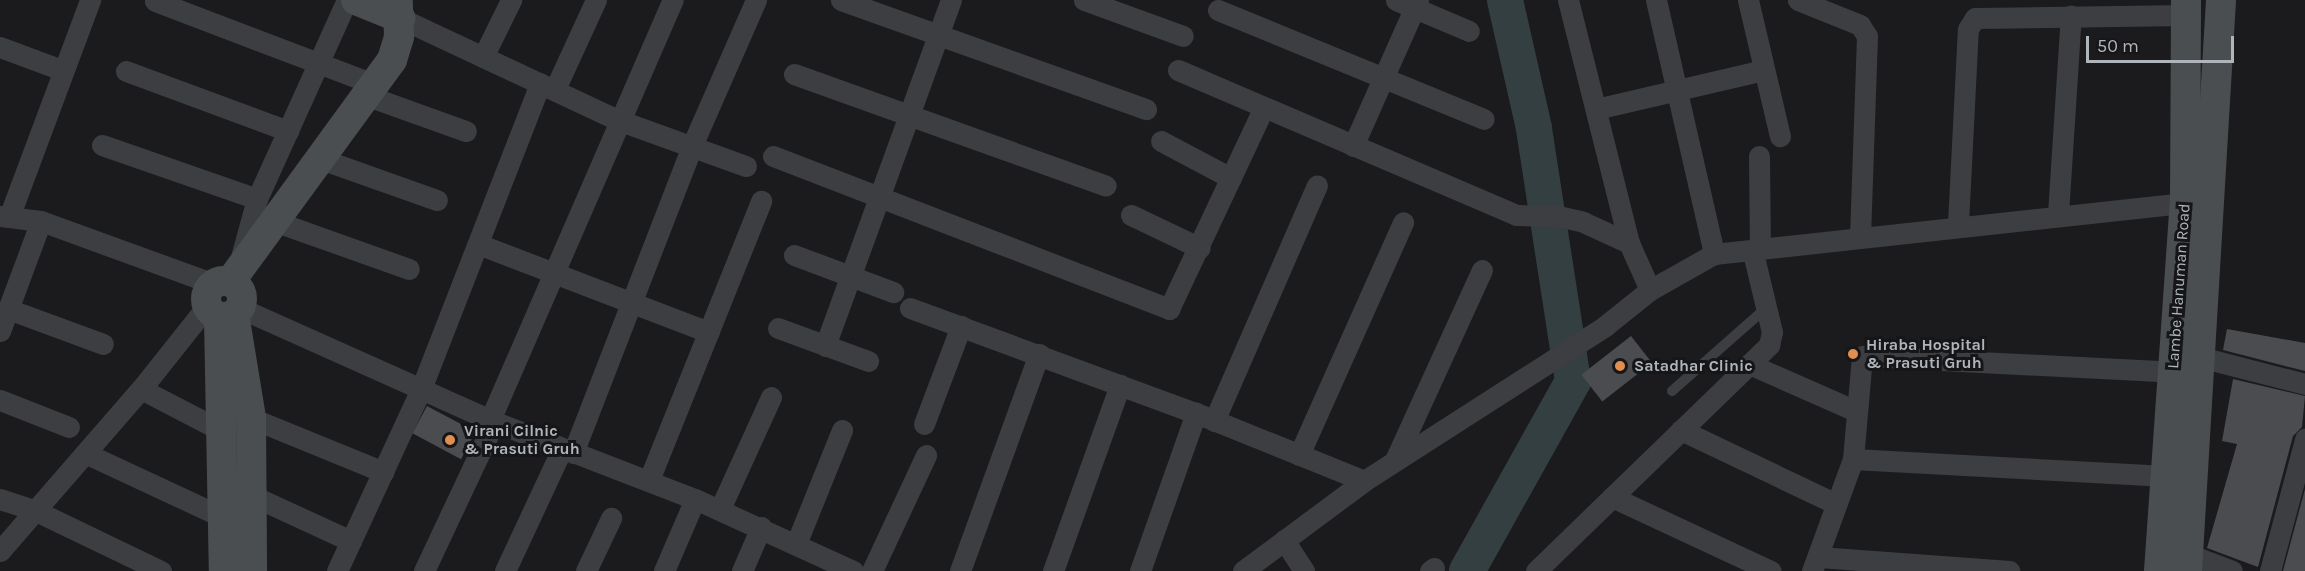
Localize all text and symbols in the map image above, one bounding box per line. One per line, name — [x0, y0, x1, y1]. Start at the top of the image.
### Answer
scale bar — [2089, 24, 2238, 62]
text: 50 m — [2097, 35, 2139, 57]
street label: Lambe Hanuman Road — [2164, 203, 2194, 369]
place label: Hiraba Hospital & Prasuti Gruh — [1866, 335, 1986, 373]
marker: Hiraba Hospital & Prasuti Gruh — [1844, 345, 1862, 363]
place label: Satadhar Clinic — [1634, 356, 1753, 376]
marker: Satadhar Clinic — [1611, 357, 1629, 375]
place label: Virani Cilnic & Prasuti Gruh — [464, 421, 580, 459]
marker: Virani Cilnic & Prasuti Gruh — [441, 431, 459, 449]

